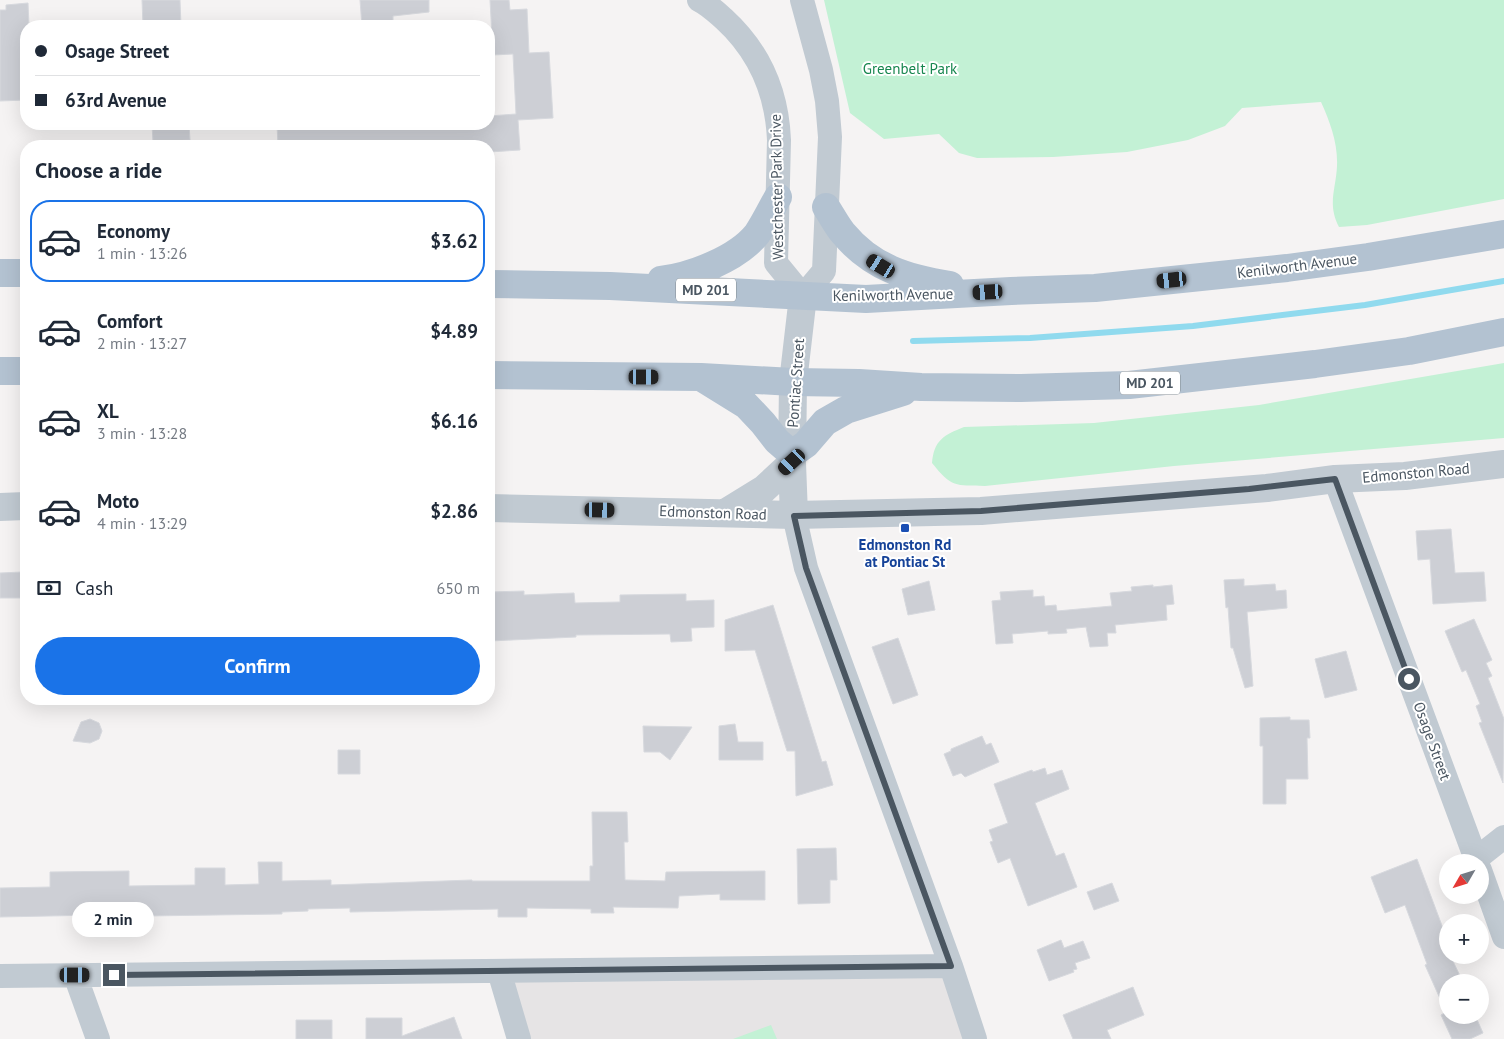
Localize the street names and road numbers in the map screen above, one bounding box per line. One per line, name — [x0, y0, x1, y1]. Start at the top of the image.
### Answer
street label: Westchester Park Drive — [766, 114, 787, 260]
street label: Kenilworth Avenue — [1236, 249, 1358, 282]
road number: MD 201 — [676, 278, 736, 302]
street label: Kenilworth Avenue — [832, 284, 954, 305]
street label: Pontiac Street — [783, 338, 808, 428]
road number: MD 201 — [1120, 372, 1180, 394]
street label: Edmonston Road — [1361, 458, 1470, 487]
street label: Edmonston Road — [659, 501, 767, 524]
street label: Osage Street — [1410, 699, 1455, 783]

